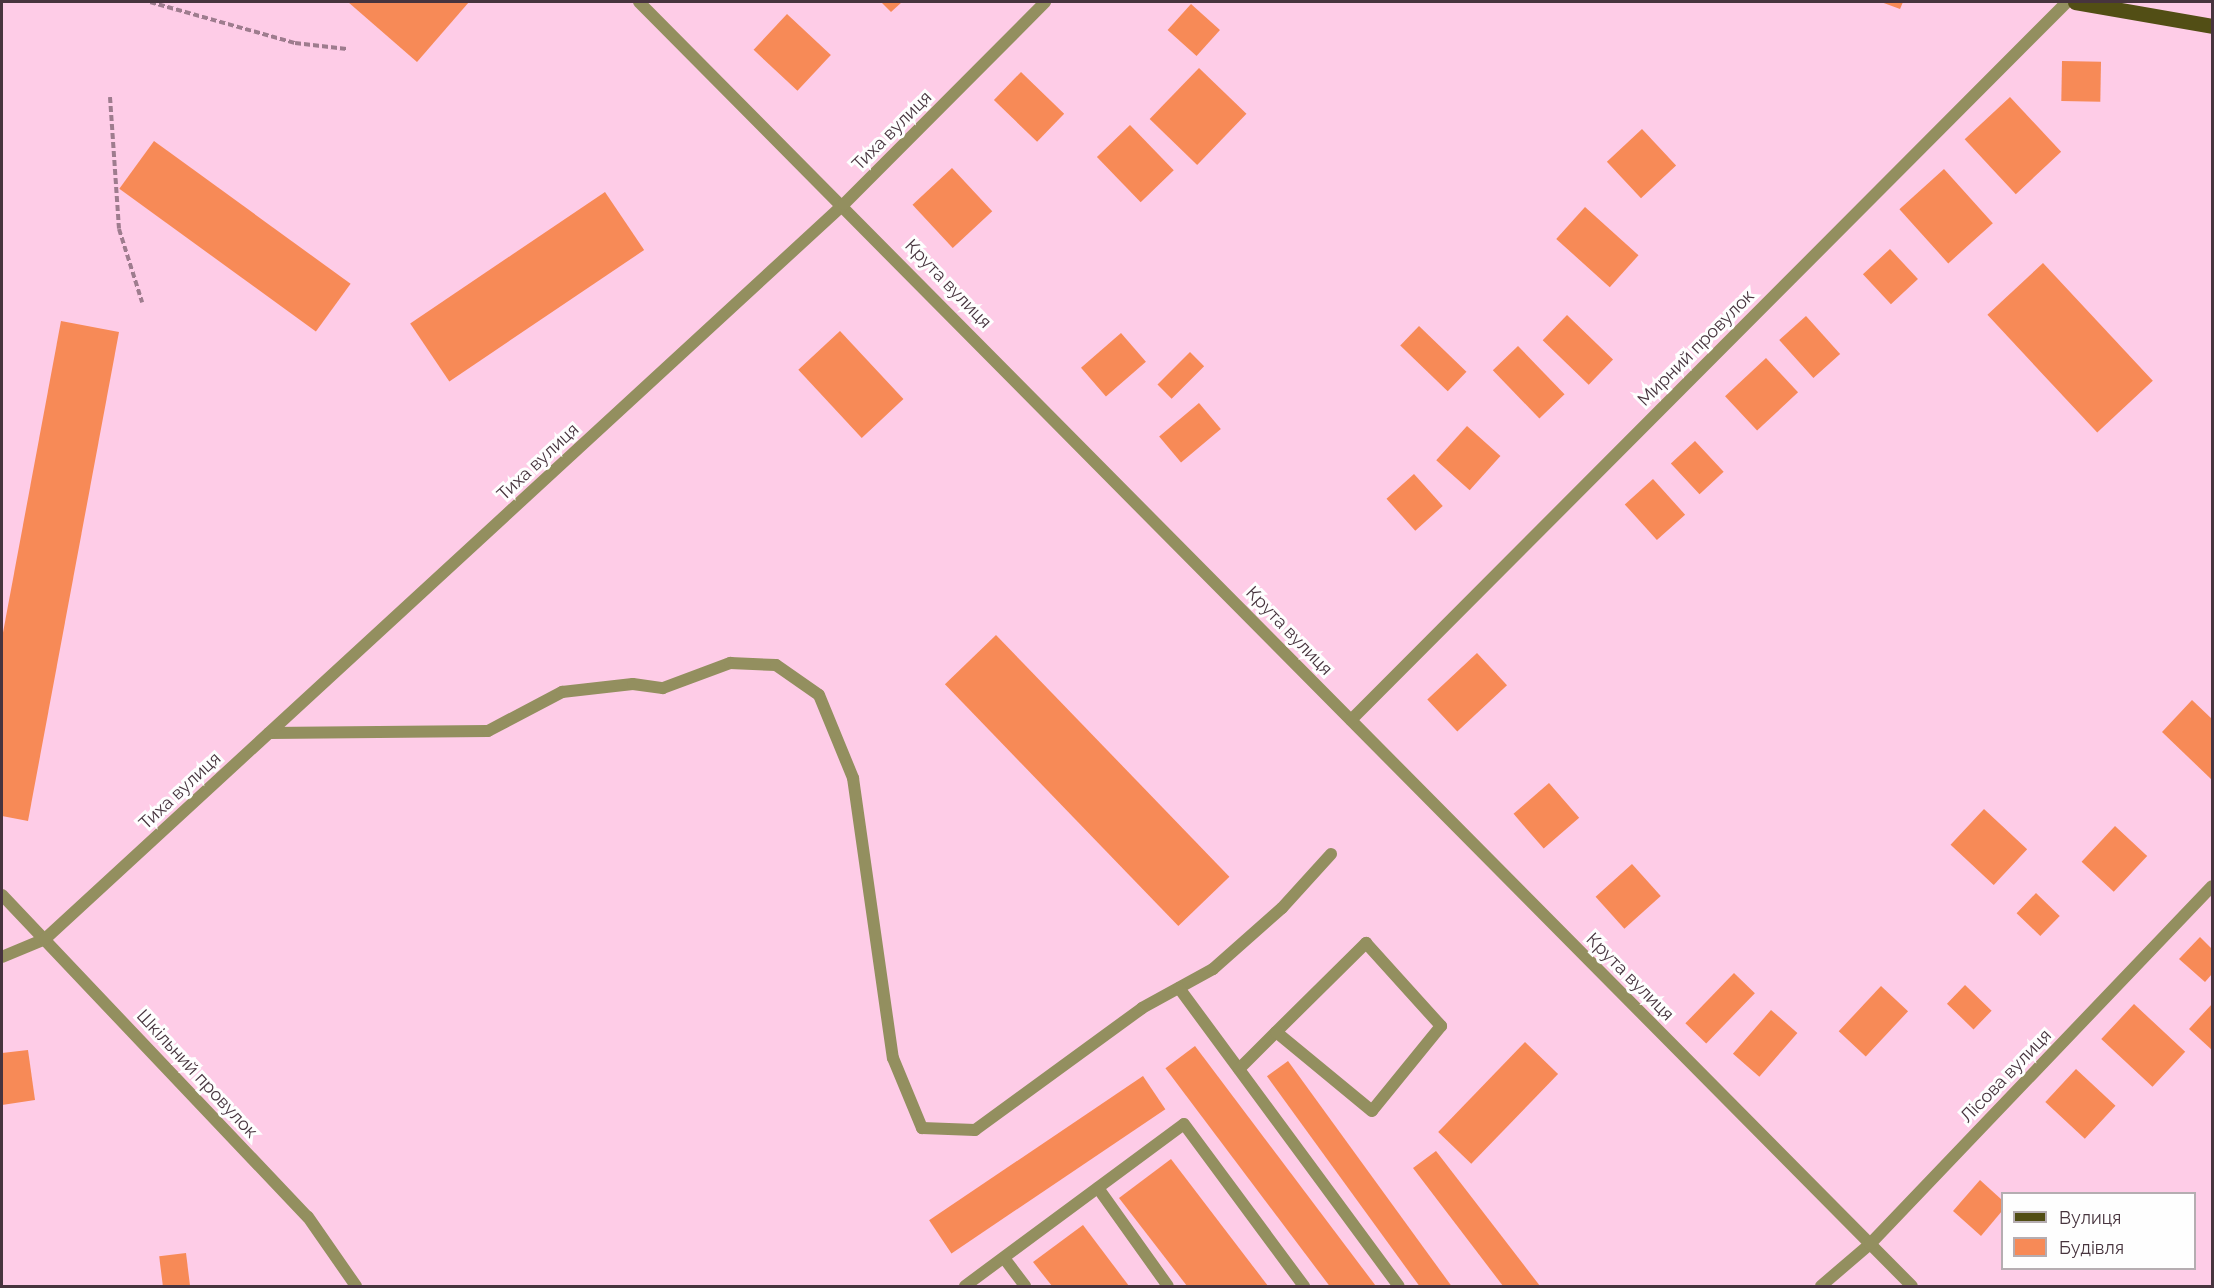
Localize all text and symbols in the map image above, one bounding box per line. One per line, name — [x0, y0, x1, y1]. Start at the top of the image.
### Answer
street label: Тиха вулиця — [848, 87, 936, 175]
street label: Крута вулиця — [900, 235, 996, 333]
street label: Мирний провулок — [1633, 285, 1759, 411]
street label: Тиха вулиця — [493, 419, 583, 505]
street label: Крута вулиця — [1241, 582, 1337, 680]
street label: Тиха вулиця — [135, 748, 225, 834]
street label: Крута вулиця — [1582, 929, 1678, 1025]
street label: Шкільний провулок — [132, 1005, 262, 1143]
street label: Лісова вулиця — [1956, 1025, 2056, 1127]
legend — [2001, 1192, 2196, 1270]
text: Вулиця — [2059, 1207, 2121, 1228]
text: Будівля — [2059, 1237, 2124, 1258]

